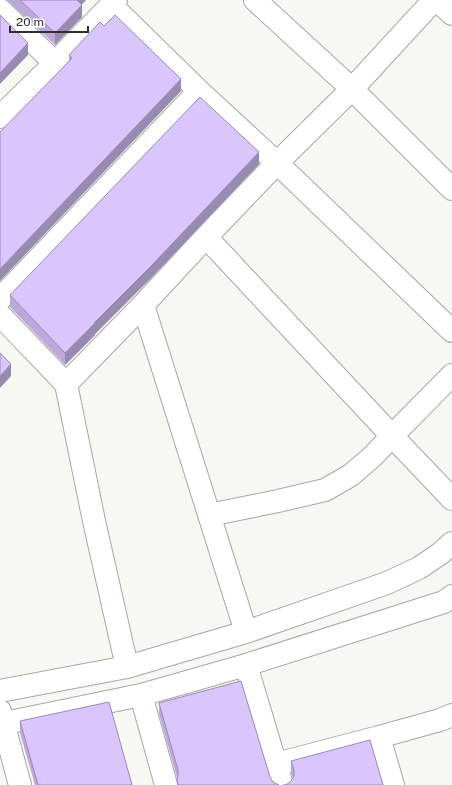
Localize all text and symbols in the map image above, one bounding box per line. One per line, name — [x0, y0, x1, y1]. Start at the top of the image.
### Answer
scale bar — [10, 8, 88, 34]
text: 20 m — [16, 15, 44, 29]

